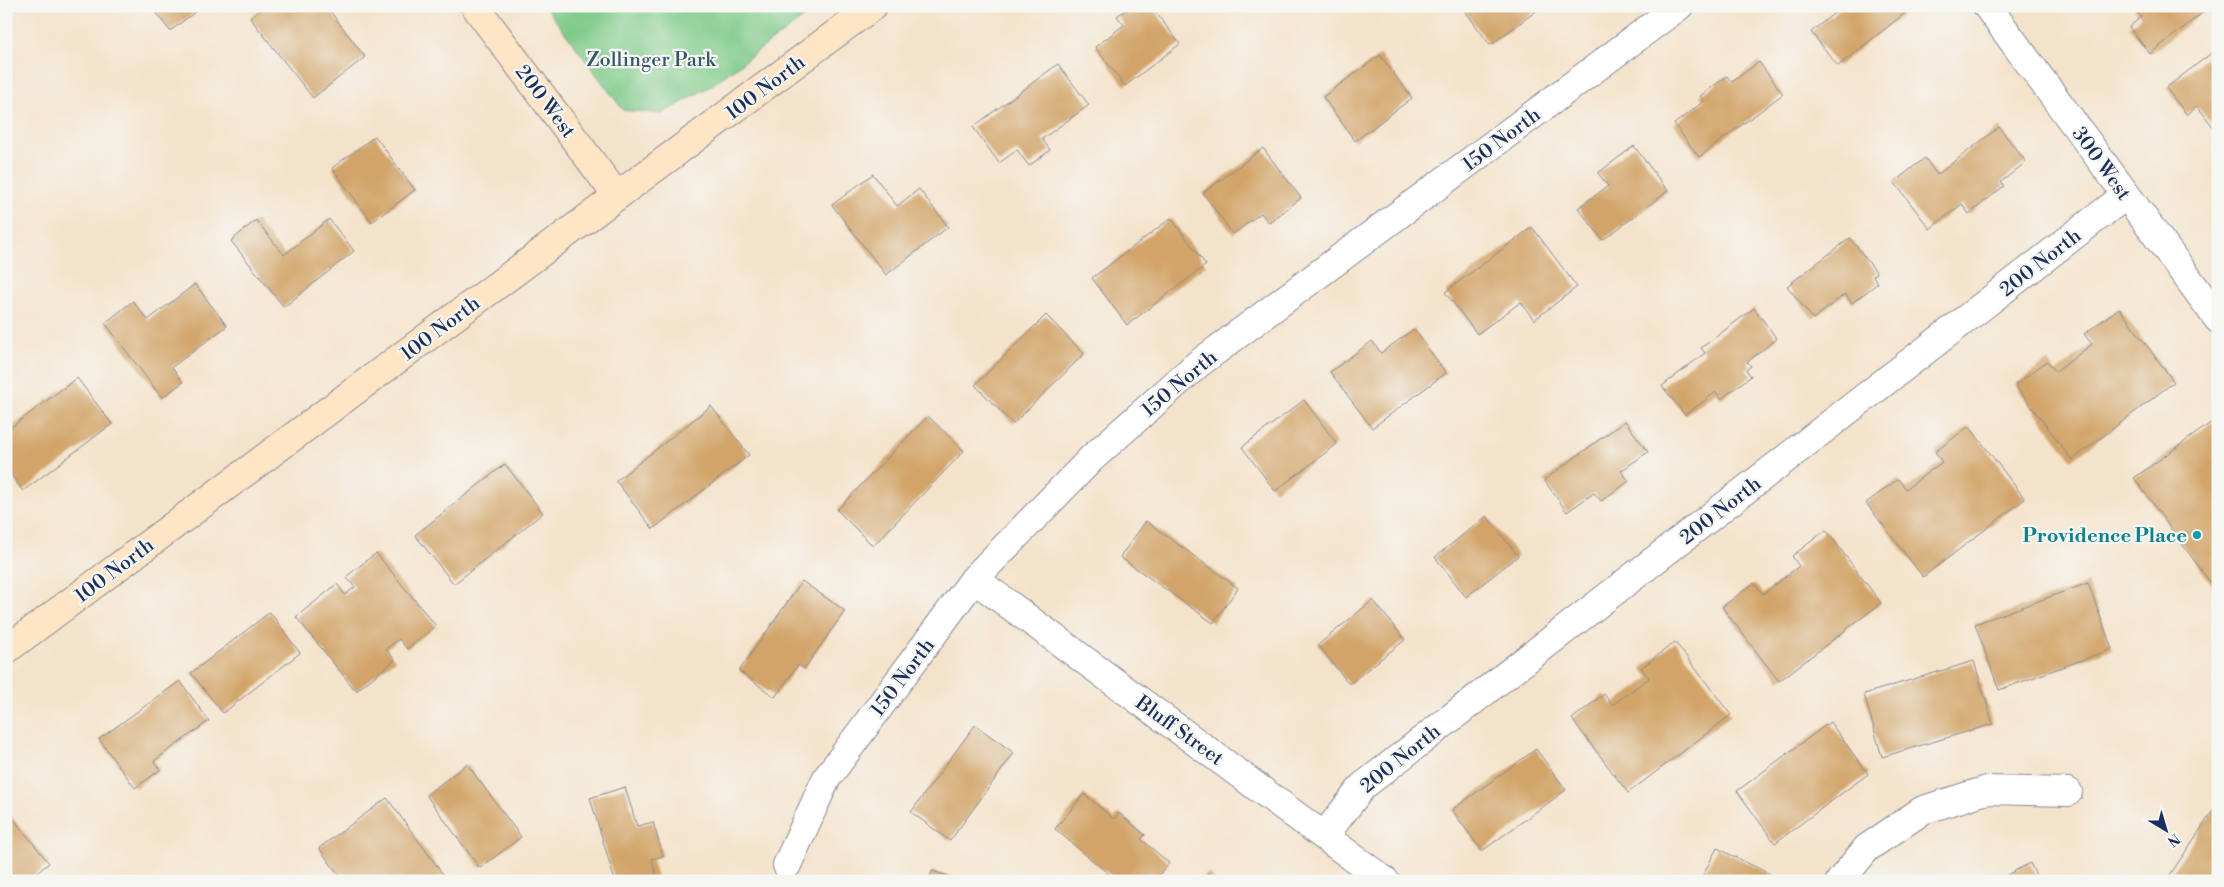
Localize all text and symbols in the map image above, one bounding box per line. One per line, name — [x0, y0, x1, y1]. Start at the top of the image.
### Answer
park label: Zollinger Park — [586, 48, 717, 73]
street label: 100 North — [721, 50, 811, 126]
street label: 200 West — [509, 60, 580, 143]
street label: 150 North — [1458, 103, 1546, 178]
street label: 300 West — [2066, 122, 2136, 205]
street label: 200 North — [1995, 224, 2087, 303]
street label: 100 North — [396, 291, 486, 367]
street label: 150 North — [1137, 345, 1223, 423]
street label: 200 North — [1675, 472, 1767, 551]
place label: Providence Place — [2023, 524, 2187, 549]
marker: Providence Place — [2191, 529, 2203, 541]
street label: 100 North — [70, 533, 160, 609]
street label: 150 North — [866, 634, 941, 722]
street label: Bluff Street — [1129, 690, 1228, 772]
street label: 200 North — [1356, 719, 1446, 799]
north arrow — [2142, 804, 2192, 854]
text: N — [2163, 829, 2183, 850]

